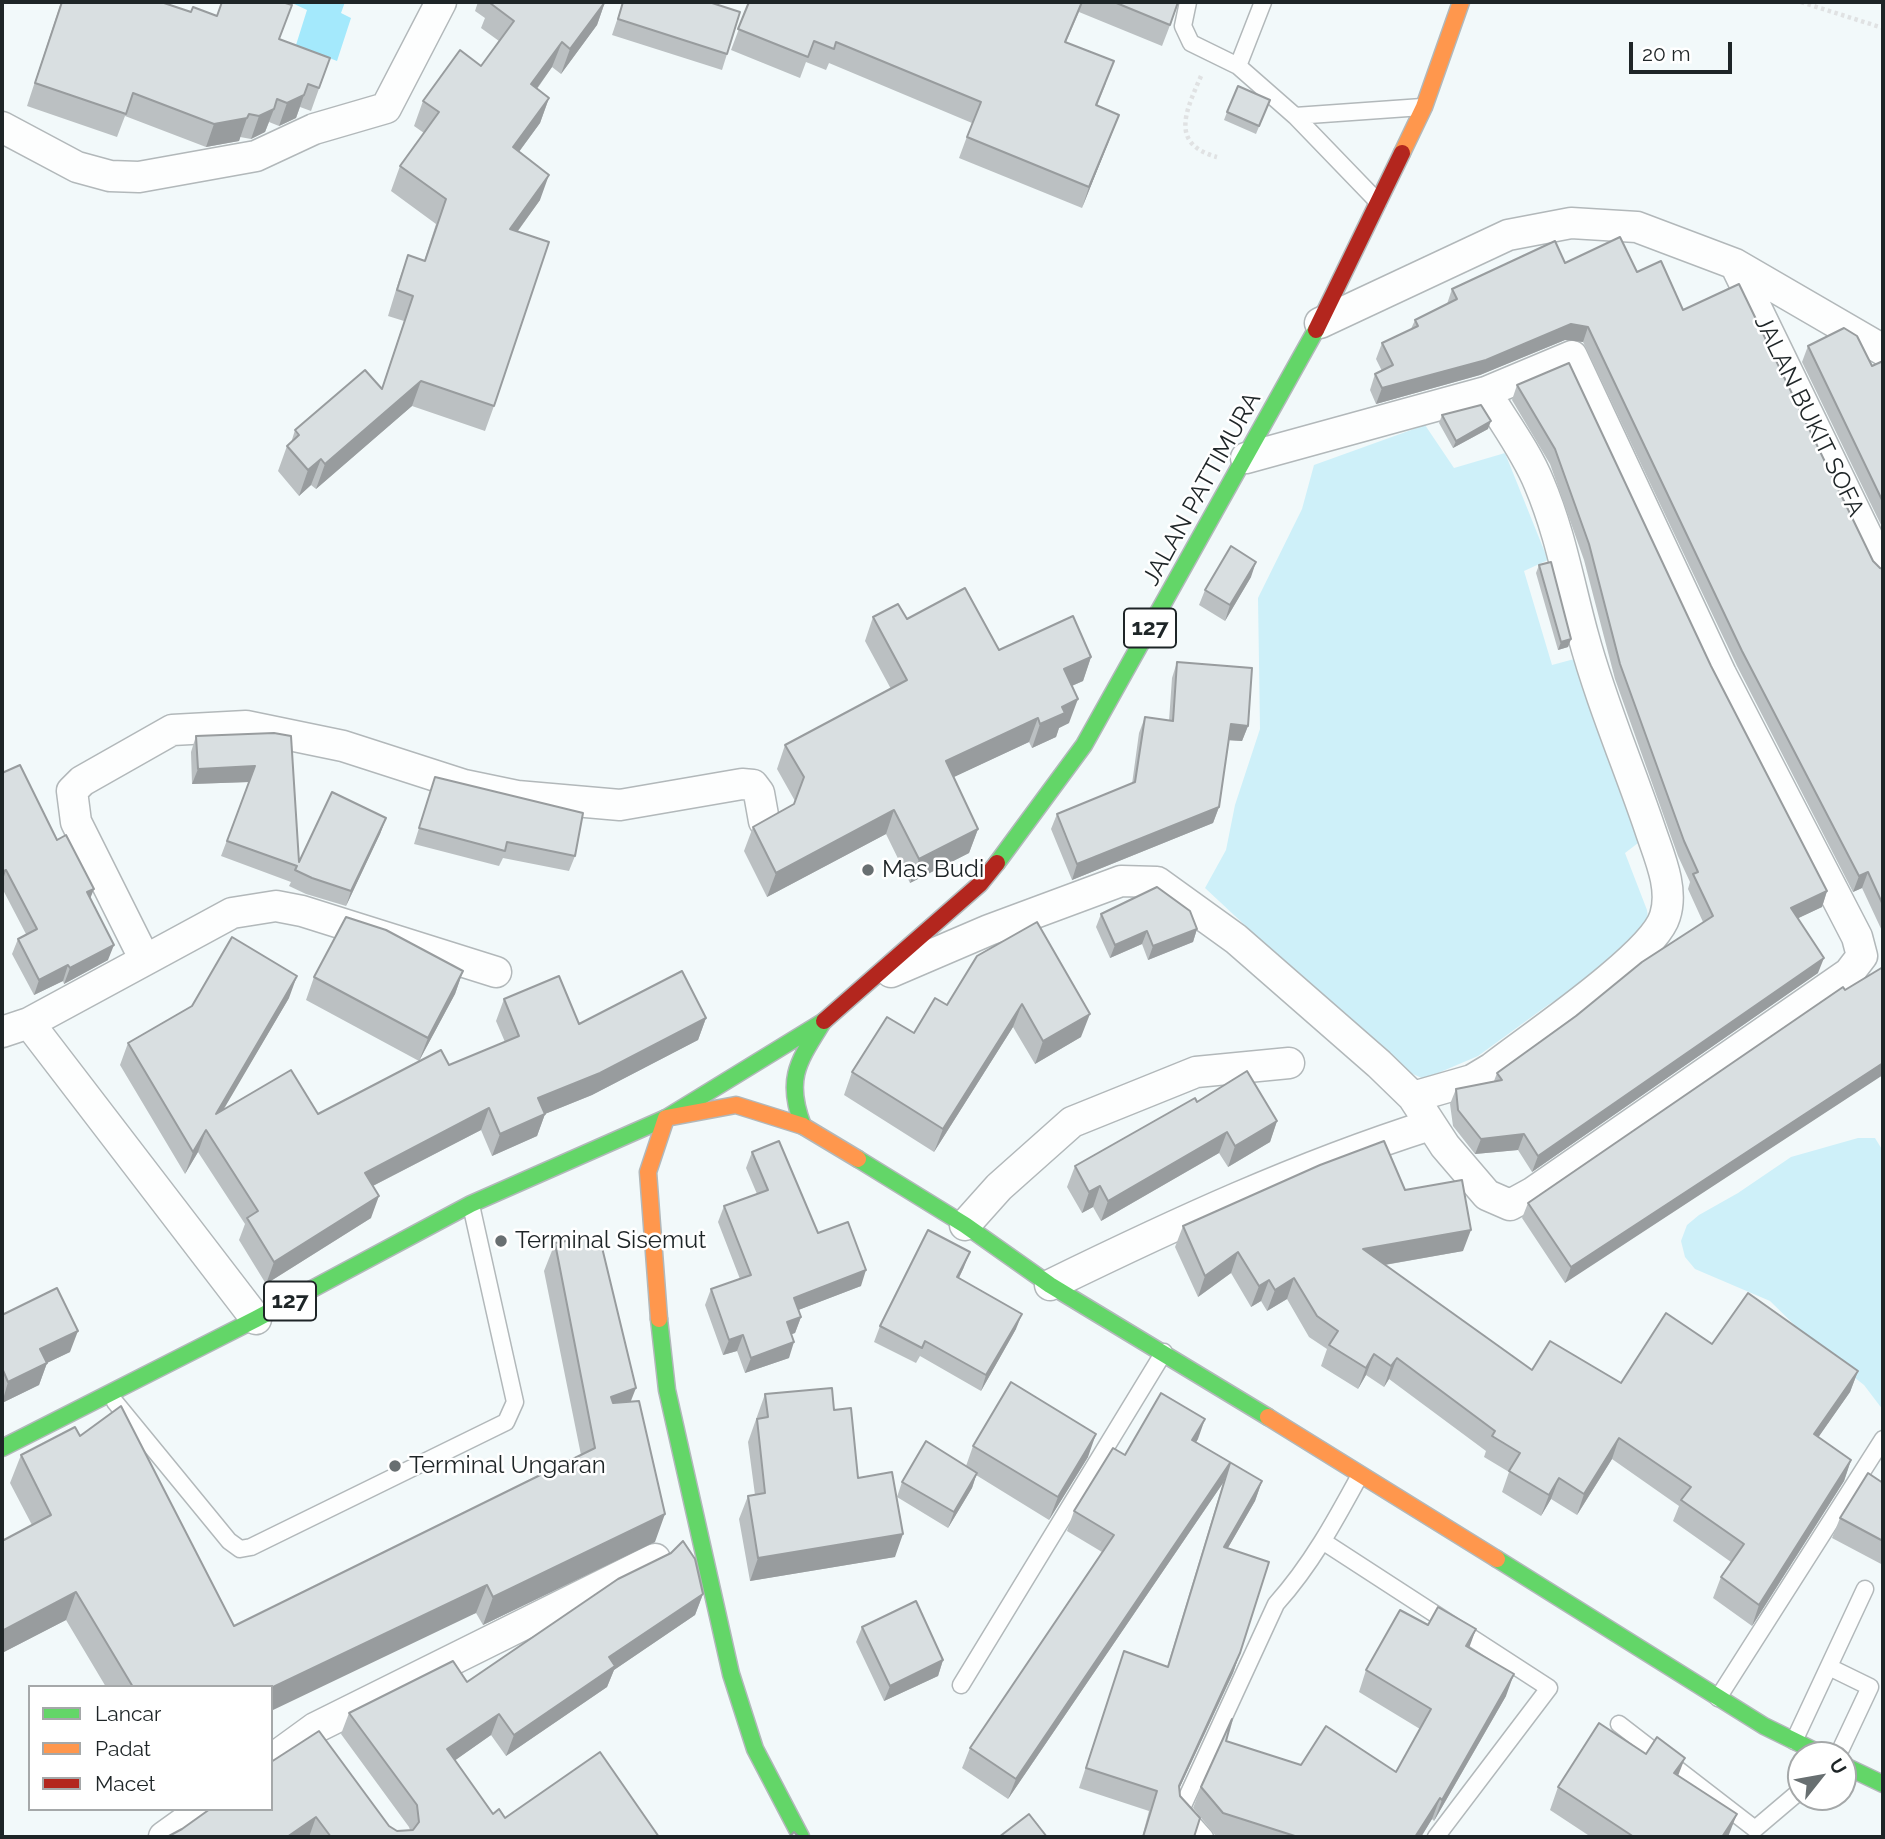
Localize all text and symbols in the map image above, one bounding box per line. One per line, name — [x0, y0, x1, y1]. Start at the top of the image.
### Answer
scale bar — [1633, 28, 1736, 72]
text: 20 m — [1642, 41, 1690, 66]
street label: JALAN BUKIT SOFA — [1748, 311, 1870, 521]
street label: JALAN PATTIMURA — [1137, 387, 1267, 591]
road number: 127 — [1124, 608, 1176, 648]
place label: Mas Budi — [882, 856, 984, 884]
marker: Mas Budi — [860, 862, 876, 878]
place label: Terminal Sisemut — [515, 1227, 706, 1255]
marker: Terminal Sisemut — [493, 1233, 509, 1249]
road number: 127 — [264, 1282, 316, 1320]
place label: Terminal Ungaran — [409, 1452, 606, 1480]
marker: Terminal Ungaran — [387, 1458, 403, 1474]
legend — [28, 1685, 273, 1811]
text: Lancar — [95, 1701, 161, 1726]
text: Padat — [95, 1736, 151, 1761]
north arrow — [1787, 1741, 1857, 1811]
text: U — [1825, 1754, 1851, 1778]
text: Macet — [95, 1771, 155, 1796]

